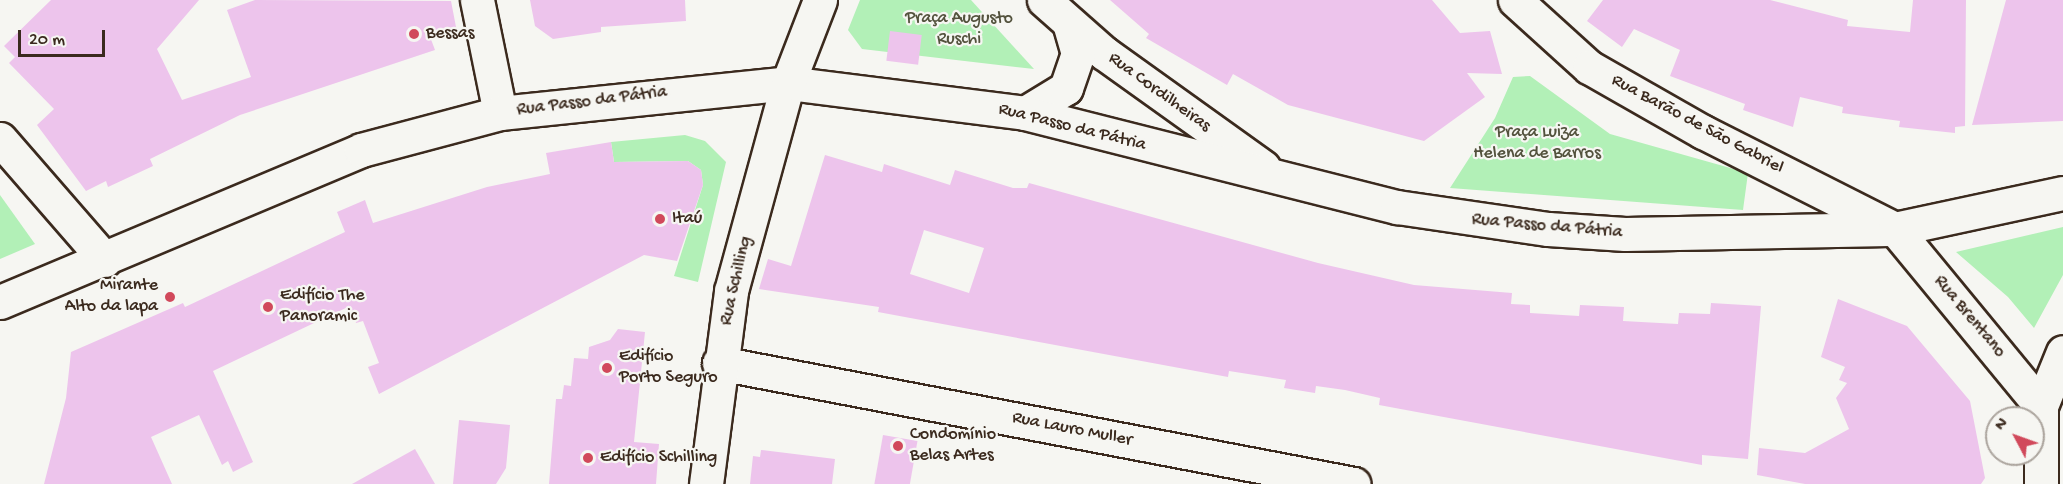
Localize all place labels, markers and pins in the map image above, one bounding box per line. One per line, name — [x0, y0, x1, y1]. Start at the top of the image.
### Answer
place label: Bessas — [426, 23, 474, 45]
marker: Bessas — [407, 27, 421, 41]
place label: Itaú — [672, 208, 702, 230]
marker: Itaú — [653, 212, 667, 226]
place label: Mirante Alto da lapa — [65, 276, 158, 318]
place label: Edifício The Panoramic — [280, 286, 365, 328]
marker: Mirante Alto da lapa — [163, 290, 177, 304]
marker: Edifício The Panoramic — [261, 300, 275, 314]
place label: Edifício Porto Seguro — [619, 347, 718, 389]
marker: Edifício Porto Seguro — [600, 361, 614, 375]
place label: Condomínio Belas Artes — [910, 425, 996, 468]
marker: Condomínio Belas Artes — [891, 439, 905, 453]
place label: Edifício Schilling — [600, 447, 717, 469]
marker: Edifício Schilling — [581, 451, 595, 465]

